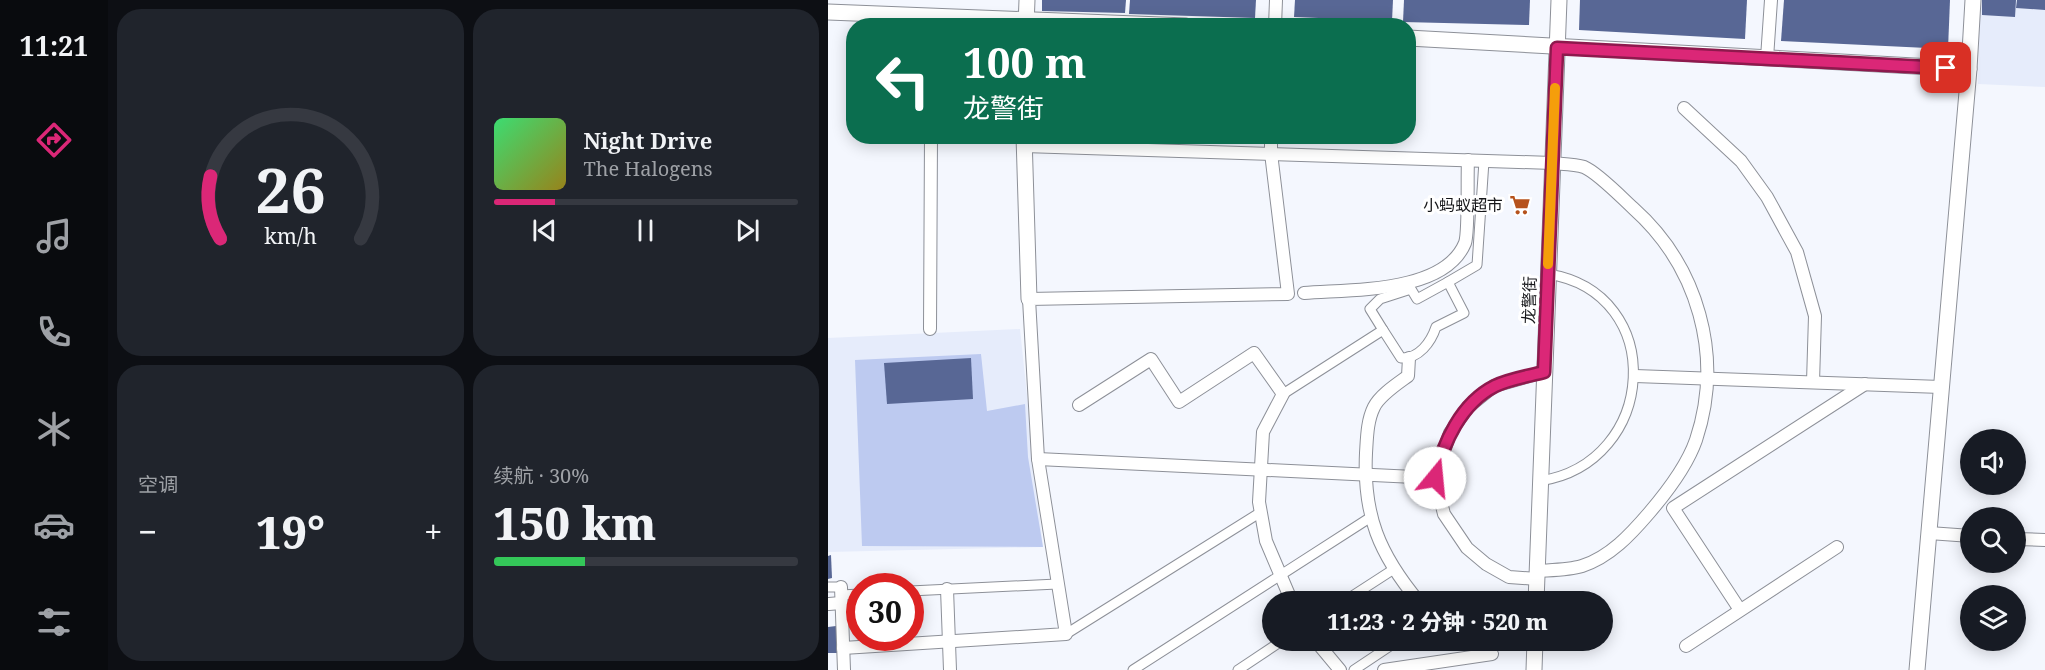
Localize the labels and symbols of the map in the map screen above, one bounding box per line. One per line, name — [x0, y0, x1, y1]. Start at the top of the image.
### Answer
pin — [1920, 42, 1971, 93]
supermarket icon: 小蚂蚁超市 — [1508, 193, 1532, 217]
place label: 小蚂蚁超市 — [1423, 194, 1503, 216]
street label: 龙警街 — [1517, 276, 1541, 324]
position arrow — [1403, 446, 1467, 510]
speed limit sign: 30 — [846, 573, 924, 651]

